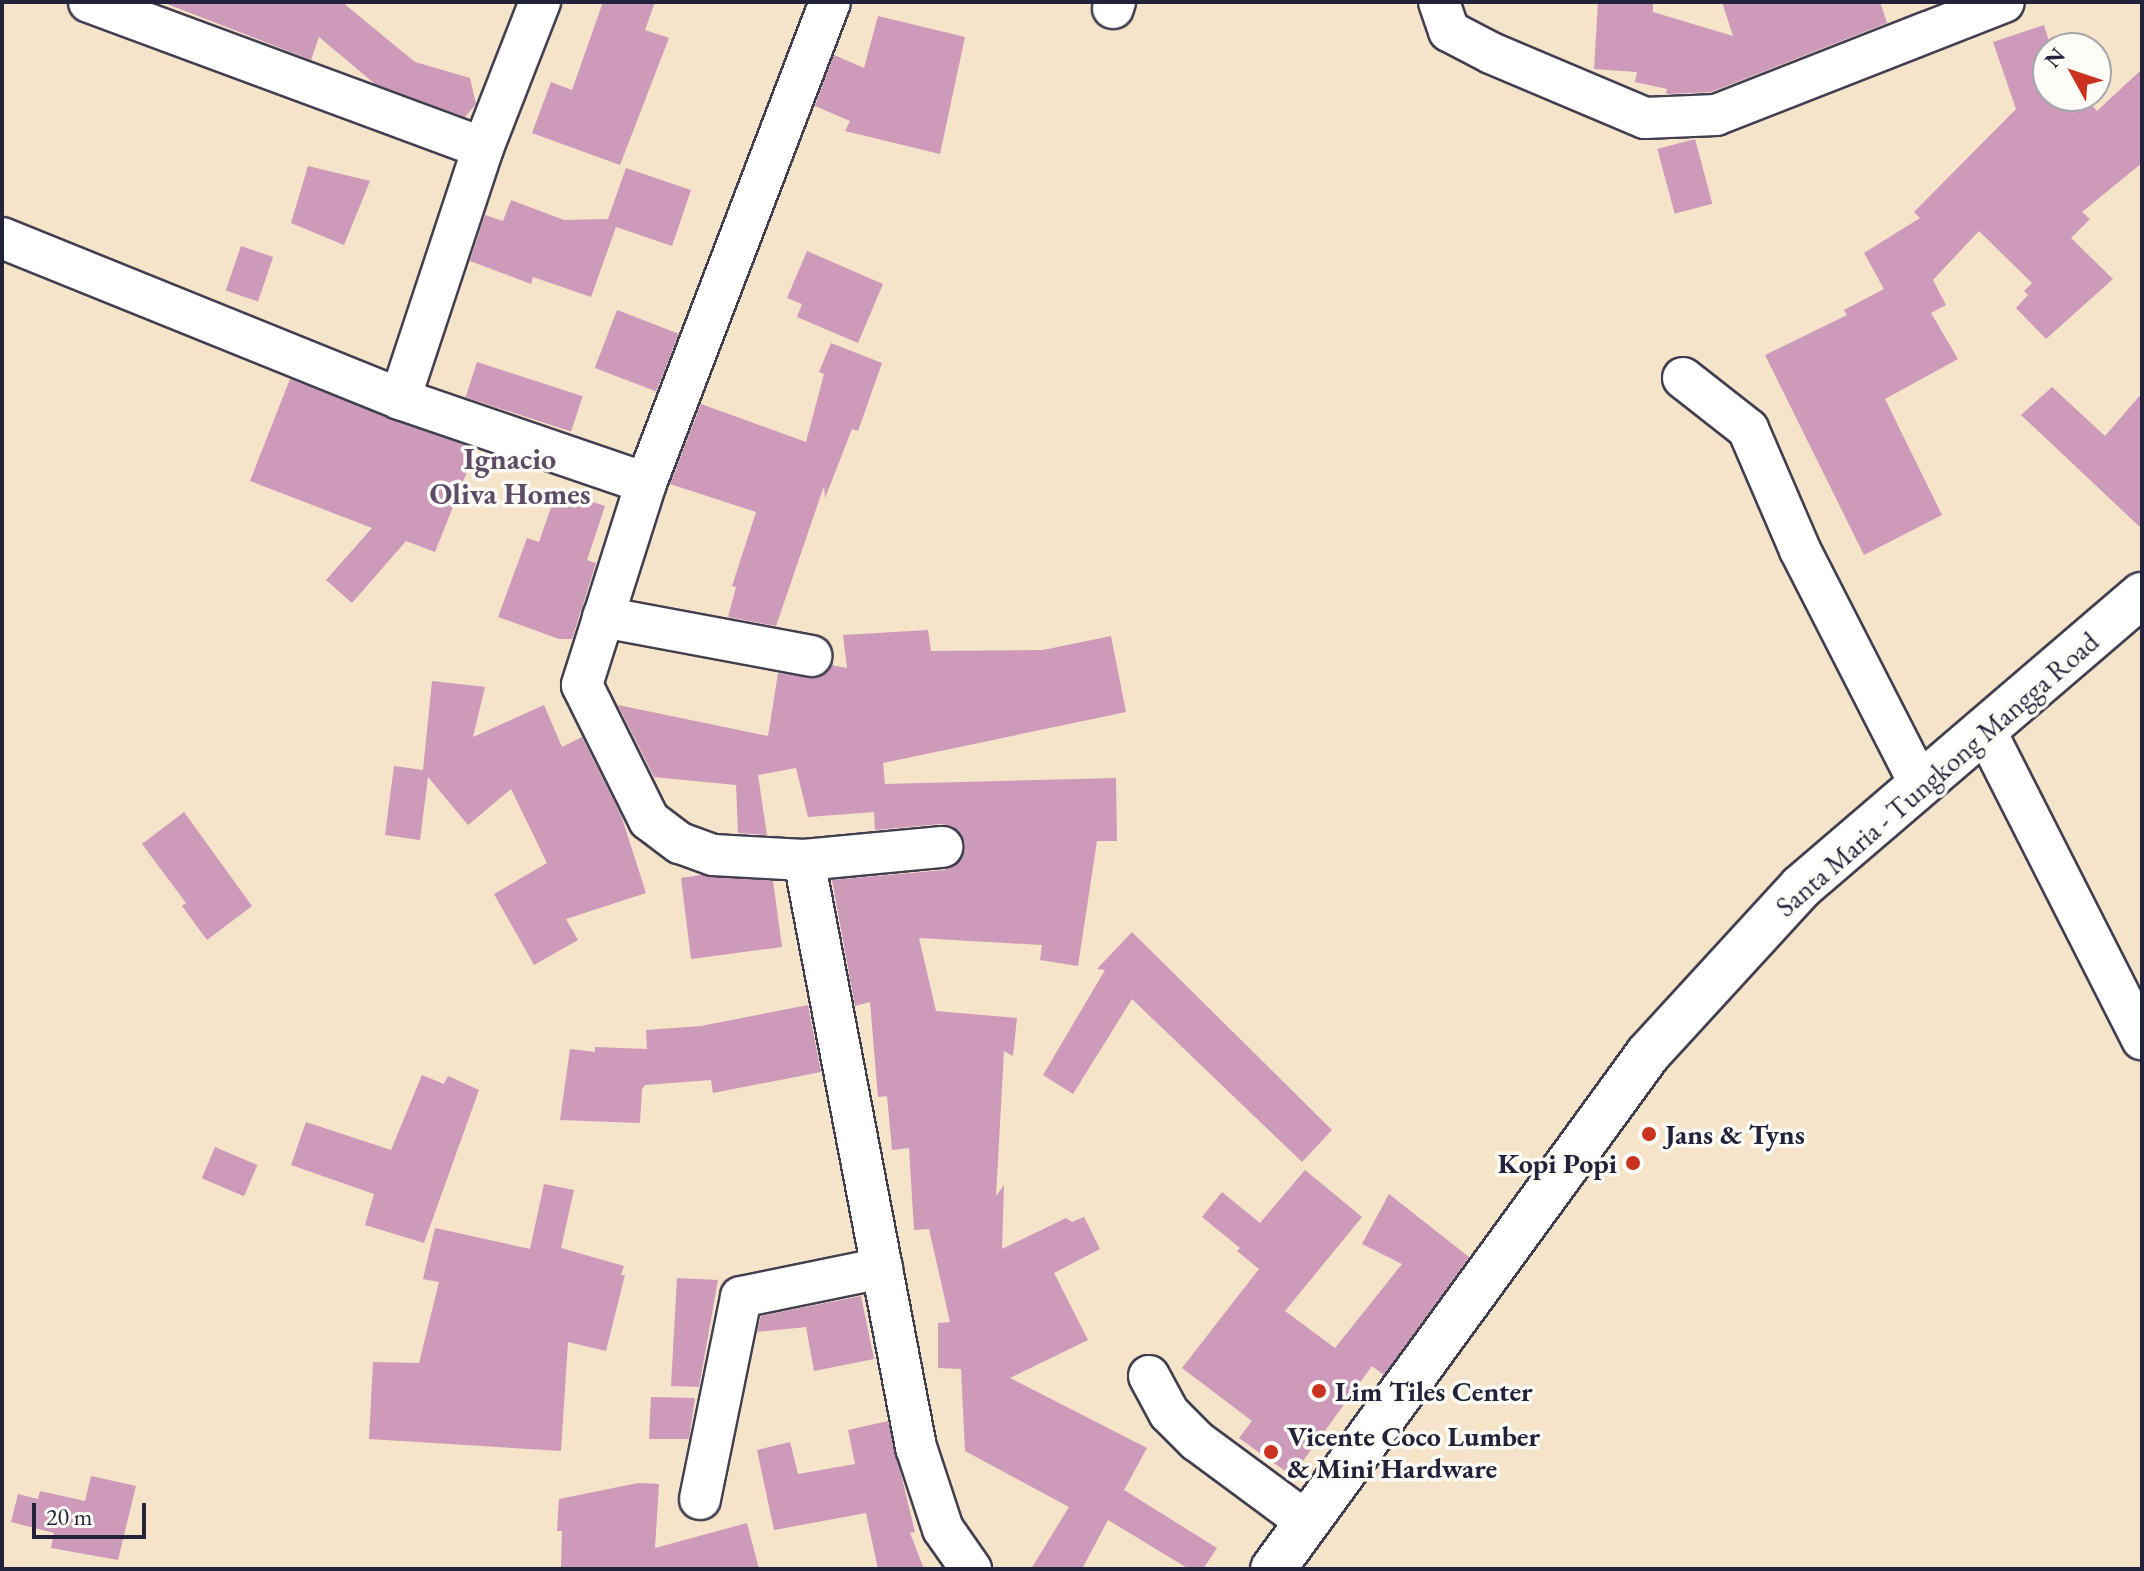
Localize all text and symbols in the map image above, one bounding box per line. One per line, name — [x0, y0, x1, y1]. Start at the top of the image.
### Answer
north arrow — [2032, 32, 2112, 112]
text: N — [2038, 41, 2072, 74]
district label: Ignacio Oliva Homes — [430, 441, 590, 512]
street label: Santa Maria - Tungkong Mangga Road — [1769, 625, 2105, 923]
place label: Jans & Tyns — [1665, 1117, 1805, 1151]
marker: Jans & Tyns — [1640, 1125, 1658, 1143]
place label: Kopi Popi — [1498, 1146, 1617, 1180]
marker: Kopi Popi — [1624, 1154, 1642, 1172]
place label: Lim Tiles Center — [1335, 1374, 1533, 1408]
marker: Lim Tiles Center — [1310, 1382, 1328, 1400]
place label: Vicente Coco Lumber & Mini Hardware — [1287, 1419, 1540, 1485]
marker: Vicente Coco Lumber & Mini Hardware — [1262, 1443, 1280, 1461]
scale bar — [36, 1487, 150, 1537]
text: 20 m — [46, 1501, 93, 1532]

